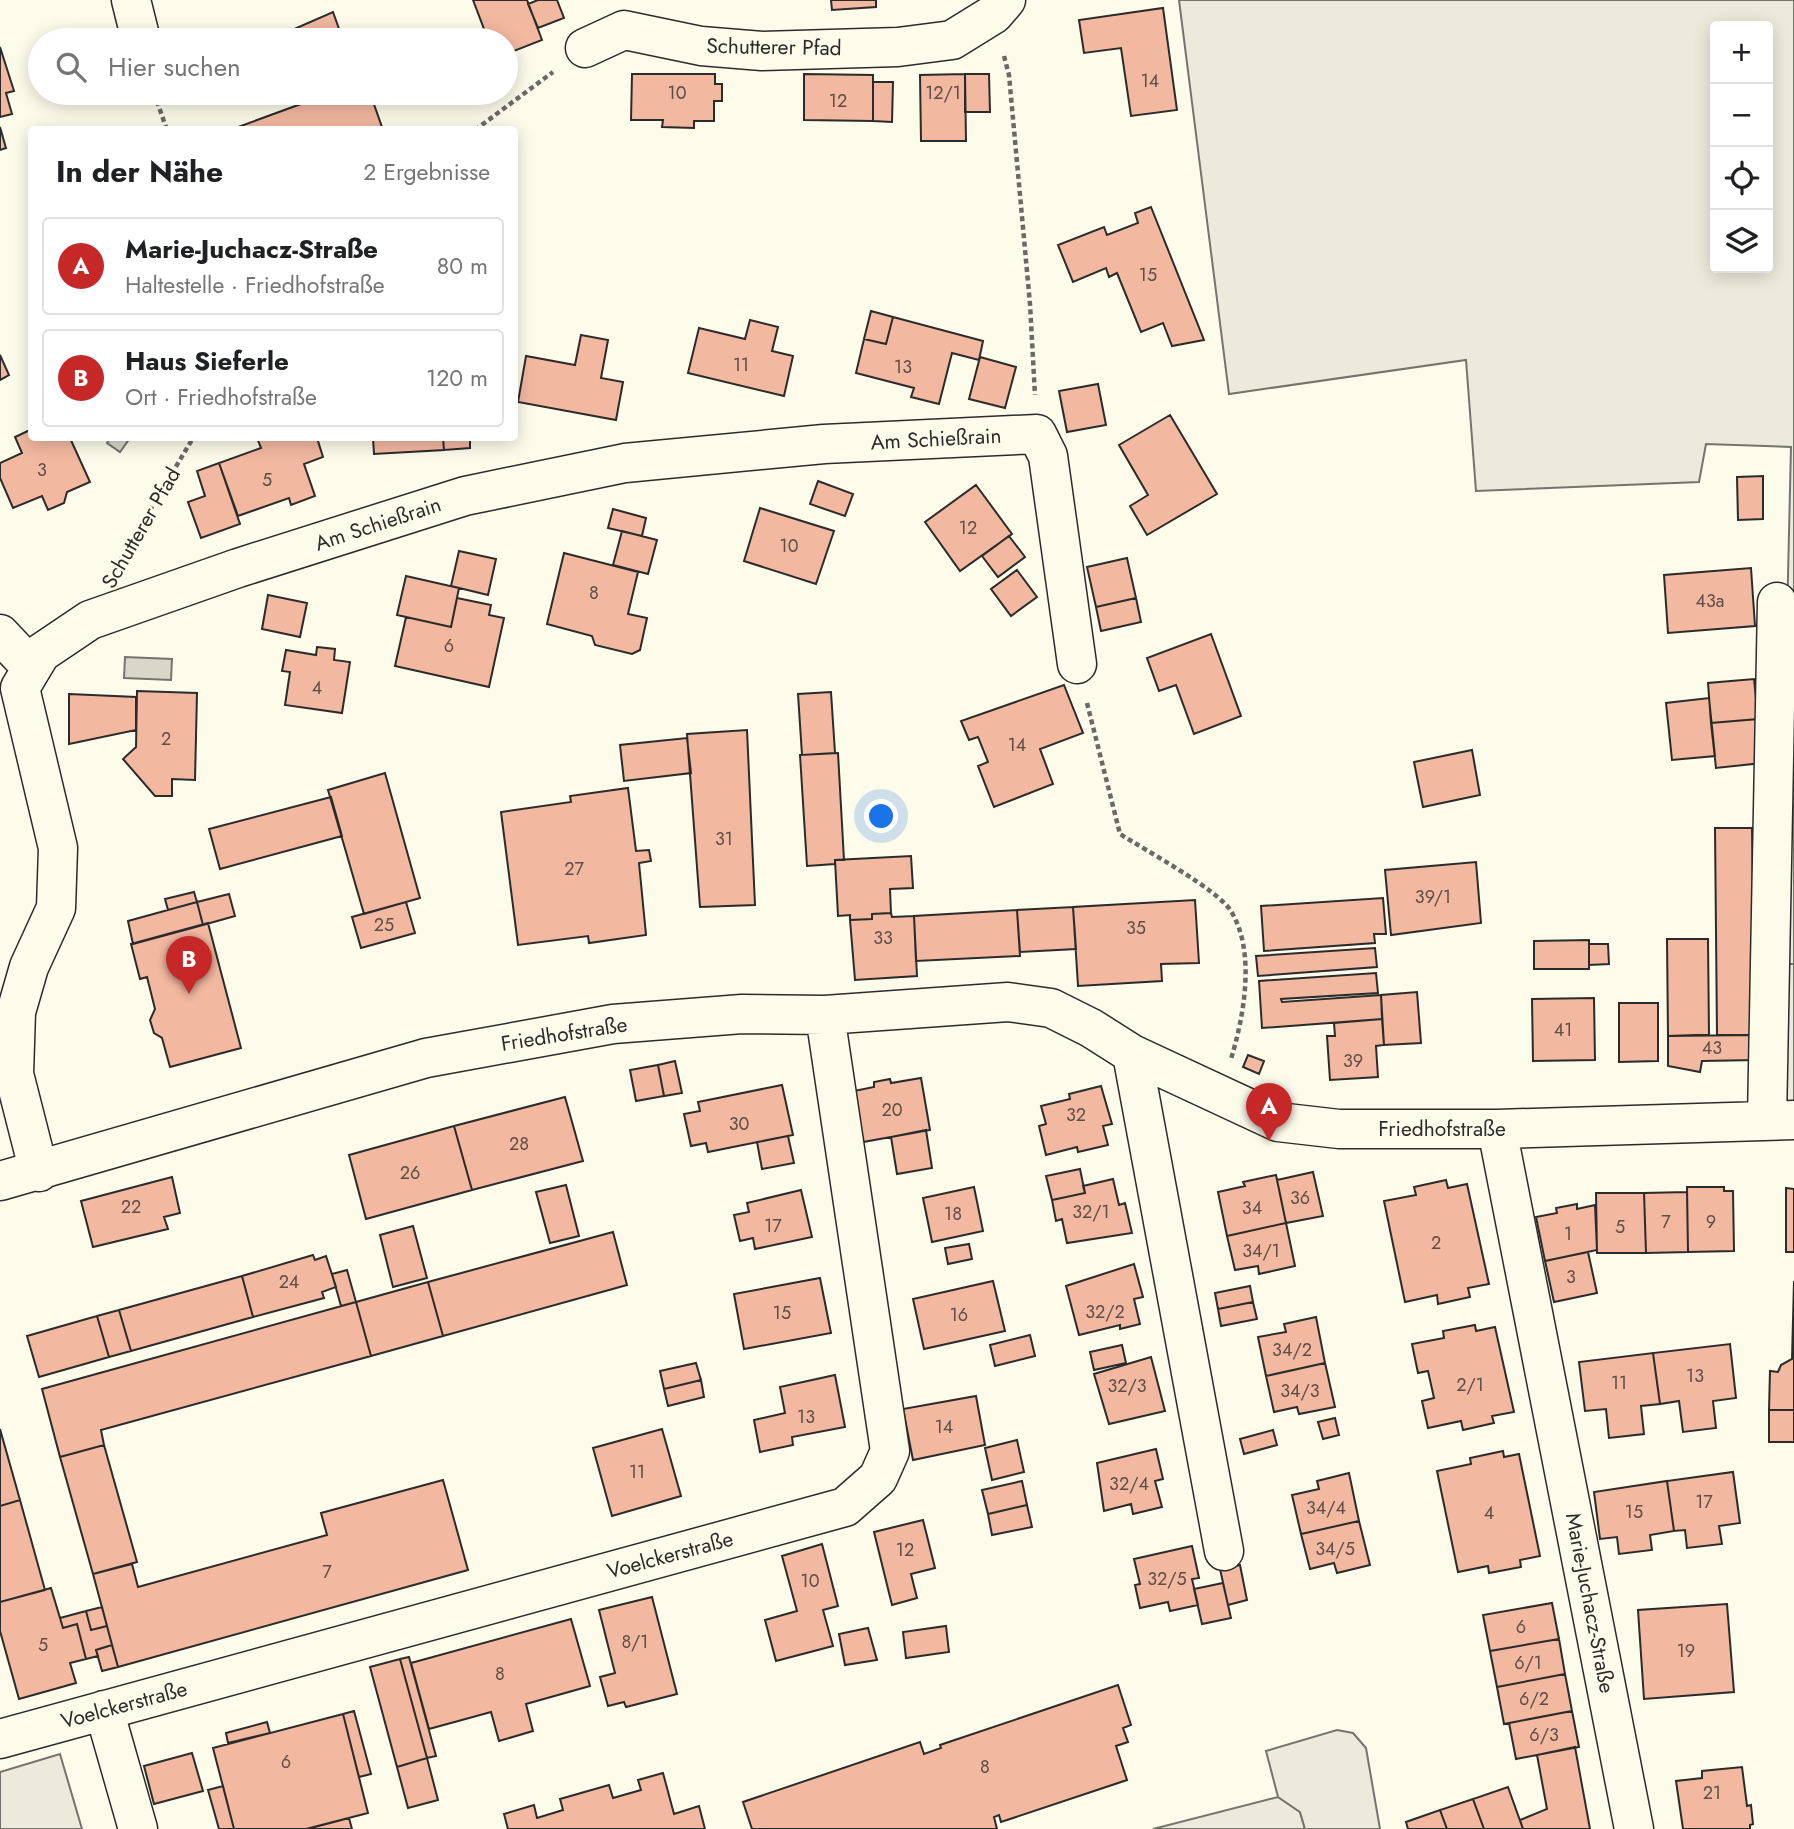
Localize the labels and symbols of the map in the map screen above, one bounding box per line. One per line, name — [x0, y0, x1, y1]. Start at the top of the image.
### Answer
street label: Schutterer Pfad — [706, 31, 842, 63]
house number: 14 — [1141, 68, 1159, 94]
house number: 10 — [668, 80, 687, 106]
house number: 12/1 — [925, 80, 961, 106]
house number: 12 — [829, 88, 847, 114]
house number: 15 — [1139, 262, 1157, 288]
house number: 11 — [733, 352, 749, 378]
house number: 13 — [894, 354, 912, 380]
street label: Am Schießrain — [870, 421, 1002, 457]
house number: 3 — [37, 457, 47, 483]
street label: Schutterer Pfad — [94, 462, 188, 594]
house number: 5 — [262, 467, 272, 493]
street label: Am Schießrain — [311, 489, 445, 559]
house number: 12 — [959, 515, 977, 541]
house number: 10 — [780, 533, 799, 559]
house number: 8 — [589, 580, 599, 606]
house number: 43a — [1696, 588, 1724, 614]
house number: 6 — [444, 633, 454, 659]
house number: 4 — [312, 675, 322, 701]
house number: 2 — [161, 726, 171, 752]
house number: 14 — [1008, 732, 1026, 758]
your location — [864, 799, 898, 833]
house number: 31 — [715, 826, 733, 852]
house number: 27 — [564, 856, 584, 882]
house number: 39/1 — [1415, 884, 1451, 910]
house number: 25 — [374, 912, 394, 938]
house number: 35 — [1126, 915, 1146, 941]
house number: 33 — [873, 925, 893, 951]
pin: B — [166, 936, 212, 994]
street label: Friedhofstraße — [499, 1009, 629, 1059]
house number: 41 — [1554, 1017, 1572, 1043]
house number: 43 — [1702, 1035, 1722, 1061]
house number: 39 — [1343, 1048, 1363, 1074]
pin: A — [1246, 1083, 1292, 1141]
house number: 20 — [881, 1097, 903, 1123]
house number: 32 — [1066, 1102, 1086, 1128]
house number: 30 — [729, 1111, 750, 1137]
street label: Friedhofstraße — [1378, 1114, 1506, 1144]
house number: 28 — [509, 1131, 529, 1157]
house number: 26 — [400, 1160, 420, 1186]
house number: 36 — [1290, 1185, 1310, 1211]
house number: 22 — [121, 1194, 141, 1220]
house number: 34 — [1242, 1195, 1262, 1221]
house number: 32/1 — [1072, 1199, 1110, 1225]
house number: 18 — [944, 1201, 962, 1227]
house number: 7 — [1661, 1209, 1671, 1235]
house number: 9 — [1706, 1209, 1716, 1235]
house number: 17 — [764, 1213, 782, 1239]
house number: 5 — [1615, 1214, 1625, 1240]
house number: 1 — [1564, 1221, 1572, 1247]
house number: 2 — [1431, 1230, 1441, 1256]
house number: 34/1 — [1242, 1238, 1280, 1264]
house number: 3 — [1566, 1264, 1576, 1290]
house number: 24 — [279, 1269, 299, 1295]
house number: 32/2 — [1085, 1299, 1125, 1325]
house number: 15 — [773, 1300, 791, 1326]
house number: 16 — [950, 1302, 968, 1328]
house number: 34/2 — [1272, 1337, 1312, 1363]
house number: 13 — [1686, 1363, 1704, 1389]
house number: 11 — [1611, 1370, 1627, 1396]
house number: 2/1 — [1456, 1372, 1484, 1398]
house number: 32/3 — [1107, 1373, 1147, 1399]
house number: 34/3 — [1280, 1378, 1320, 1404]
house number: 13 — [797, 1404, 815, 1430]
house number: 14 — [935, 1414, 953, 1440]
house number: 11 — [629, 1459, 645, 1485]
house number: 32/4 — [1109, 1471, 1149, 1497]
house number: 17 — [1695, 1489, 1713, 1515]
house number: 34/4 — [1306, 1495, 1346, 1521]
house number: 15 — [1625, 1499, 1643, 1525]
house number: 4 — [1484, 1500, 1494, 1526]
street label: Marie-Juchacz-Straße — [1558, 1510, 1622, 1696]
street label: Voelckerstraße — [603, 1524, 737, 1586]
house number: 34/5 — [1315, 1536, 1355, 1562]
house number: 12 — [896, 1537, 914, 1563]
house number: 7 — [322, 1559, 332, 1585]
house number: 32/5 — [1147, 1566, 1187, 1592]
house number: 10 — [801, 1568, 820, 1594]
house number: 6 — [1516, 1614, 1526, 1640]
house number: 8/1 — [622, 1629, 648, 1655]
house number: 5 — [38, 1632, 48, 1658]
house number: 19 — [1677, 1638, 1695, 1664]
house number: 6/1 — [1514, 1650, 1542, 1676]
house number: 8 — [495, 1661, 505, 1687]
street label: Voelckerstraße — [57, 1674, 191, 1736]
house number: 6/2 — [1519, 1686, 1549, 1712]
house number: 6/3 — [1529, 1722, 1559, 1748]
house number: 6 — [281, 1749, 291, 1775]
house number: 8 — [980, 1754, 990, 1780]
house number: 21 — [1703, 1780, 1721, 1806]

